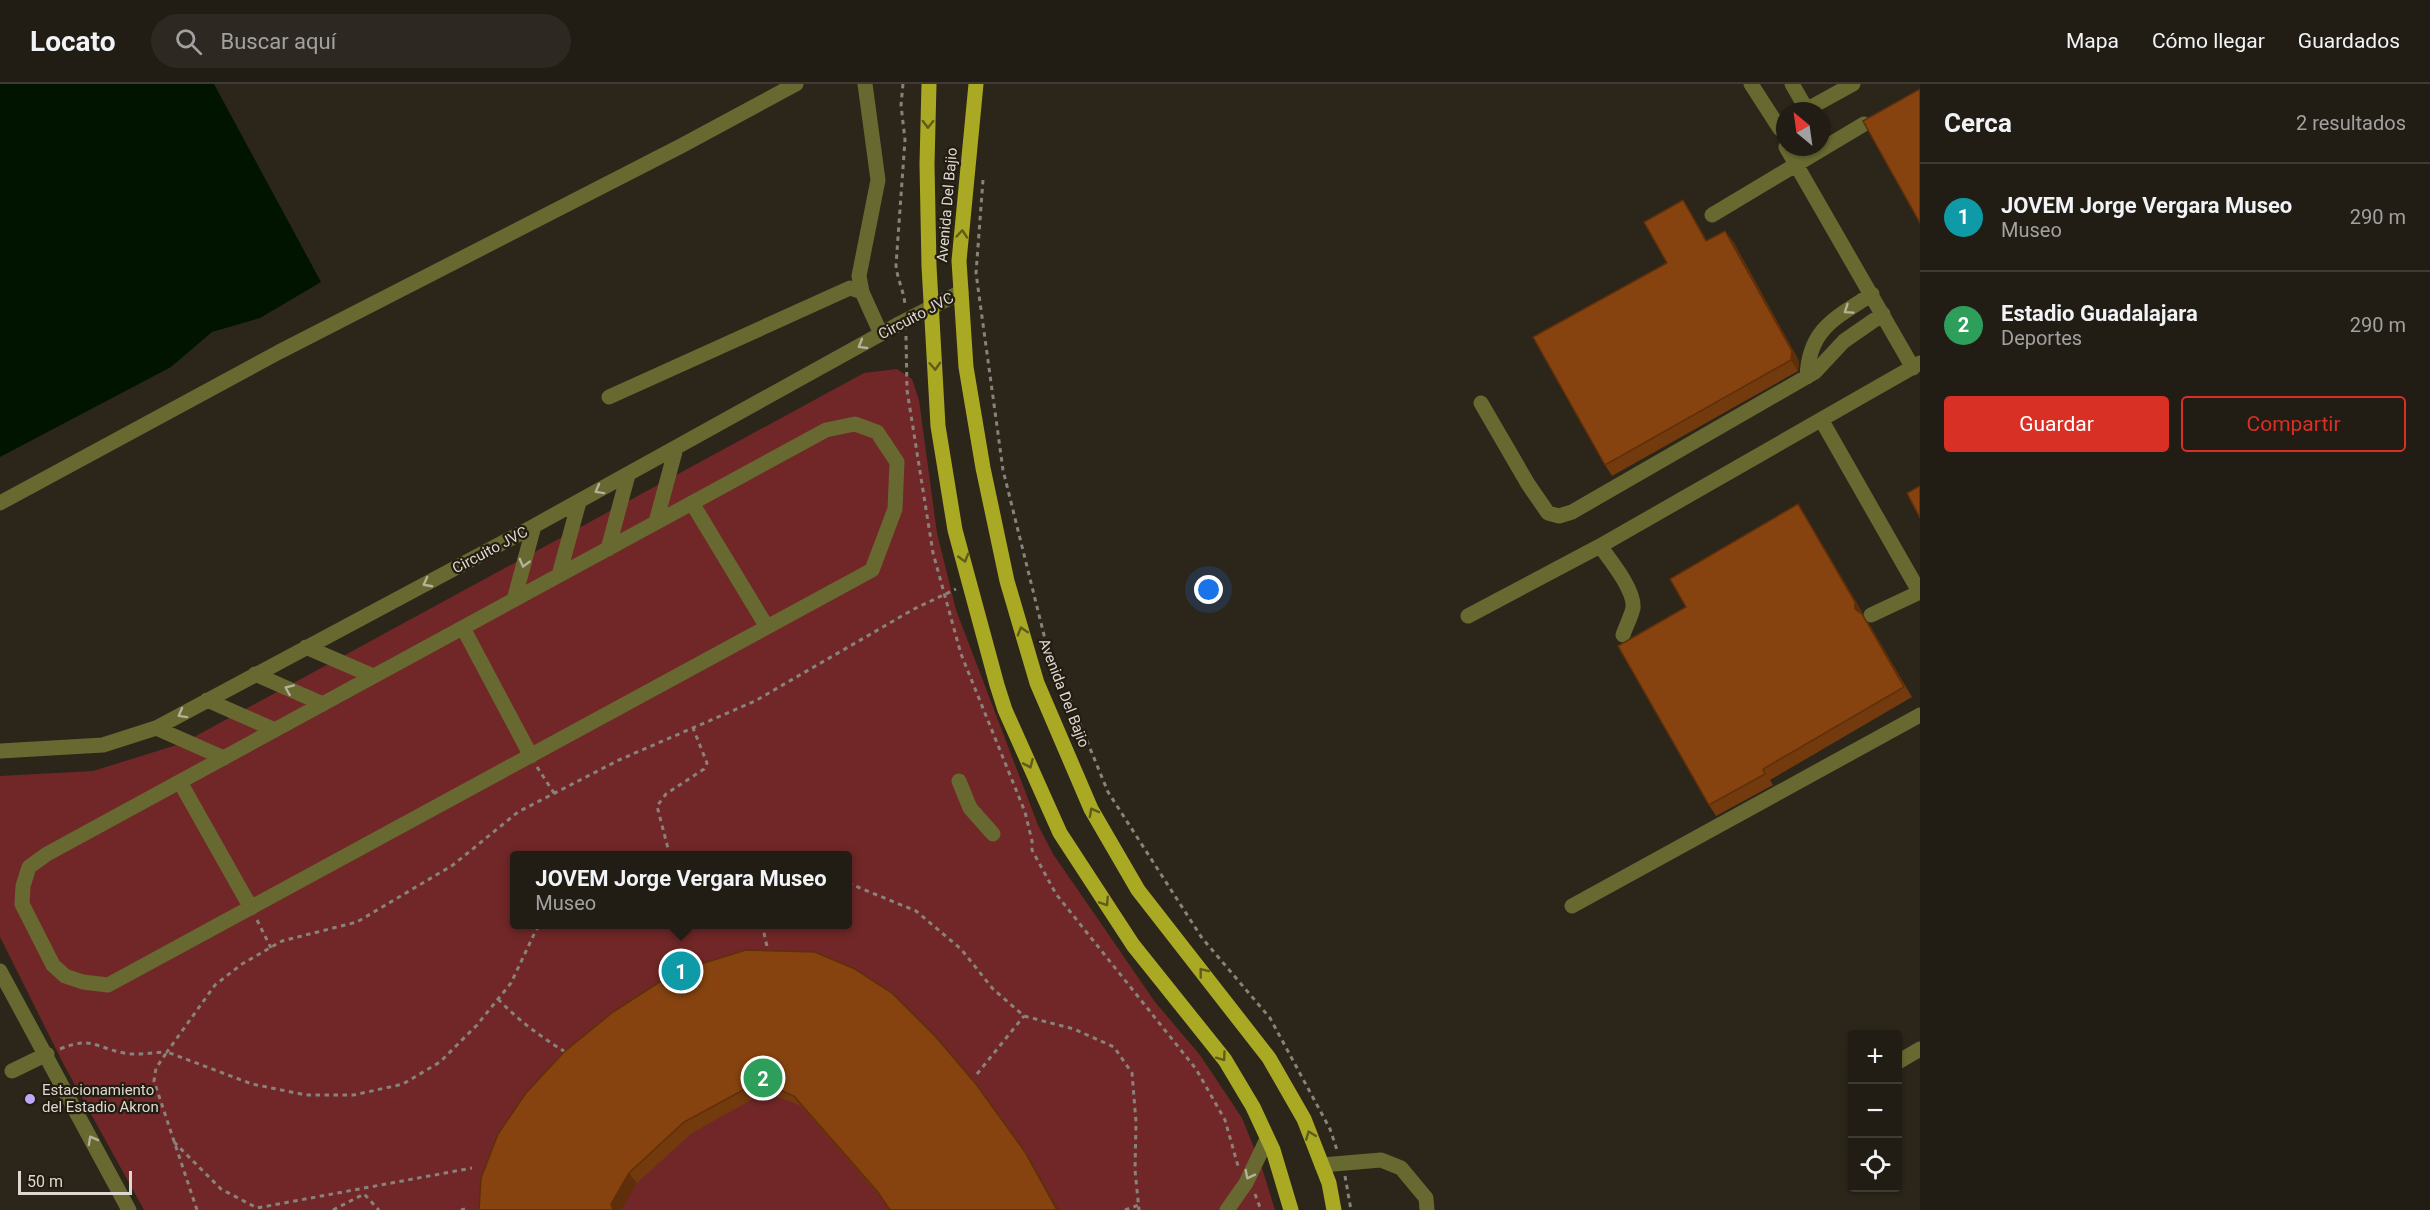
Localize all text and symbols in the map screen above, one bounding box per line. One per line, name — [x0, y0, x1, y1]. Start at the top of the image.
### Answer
search box — [151, 14, 571, 68]
text: Locato — [30, 25, 115, 58]
icon: search — [172, 25, 205, 58]
text: Buscar aquí — [220, 29, 336, 54]
text: Mapa — [2066, 29, 2119, 53]
text: Cómo llegar — [2152, 29, 2265, 53]
text: Guardados — [2298, 29, 2400, 53]
north arrow — [1776, 102, 1830, 156]
text: Cerca — [1944, 108, 2012, 138]
text: 2 resultados — [2296, 111, 2406, 135]
one-way arrow — [922, 119, 935, 128]
street label: Avenida Del Bajio — [933, 147, 961, 263]
text: JOVEM Jorge Vergara Museo — [2001, 193, 2292, 218]
text: 1 — [1958, 205, 1969, 229]
text: 290 m — [2350, 205, 2406, 229]
text: Museo — [2001, 218, 2062, 242]
one-way arrow — [955, 229, 968, 238]
street label: Circuito JVC — [875, 289, 957, 343]
text: Estadio Guadalajara — [2001, 301, 2198, 326]
one-way arrow — [1843, 303, 1854, 314]
text: 2 — [1958, 313, 1969, 337]
text: 290 m — [2350, 313, 2406, 337]
text: Deportes — [2001, 326, 2082, 350]
one-way arrow — [858, 338, 868, 349]
one-way arrow — [928, 362, 941, 371]
button: Guardar — [1944, 396, 2169, 452]
button: Compartir — [2181, 396, 2406, 452]
one-way arrow — [595, 483, 605, 495]
street label: Circuito JVC — [449, 523, 531, 577]
one-way arrow — [957, 552, 969, 563]
one-way arrow — [518, 558, 531, 568]
your location — [1194, 575, 1223, 604]
one-way arrow — [423, 576, 434, 587]
one-way arrow — [1017, 626, 1029, 637]
street label: Avenida Del Bajio — [1035, 636, 1093, 750]
one-way arrow — [285, 684, 296, 696]
one-way arrow — [177, 707, 188, 718]
one-way arrow — [1022, 757, 1034, 768]
one-way arrow — [1089, 808, 1100, 818]
popup — [510, 851, 852, 929]
text: JOVEM Jorge Vergara Museo — [535, 866, 827, 891]
text: Museo — [535, 891, 596, 915]
one-way arrow — [1098, 895, 1109, 906]
pin: 1 — [662, 948, 700, 994]
one-way arrow — [1200, 968, 1211, 979]
map controls — [1848, 1030, 1902, 1192]
button: + — [1848, 1030, 1902, 1084]
one-way arrow — [1215, 1051, 1226, 1062]
pin: 2 — [744, 1056, 783, 1100]
place label: Estacionamiento del Estadio Akron — [42, 1081, 159, 1116]
button: − — [1848, 1084, 1902, 1138]
marker: Estacionamiento del Estadio Akron — [23, 1092, 37, 1106]
one-way arrow — [1305, 1130, 1317, 1141]
one-way arrow — [88, 1135, 99, 1146]
button: locate — [1848, 1138, 1902, 1192]
scale bar — [18, 1168, 132, 1196]
one-way arrow — [1245, 1169, 1256, 1180]
text: 50 m — [27, 1172, 63, 1191]

